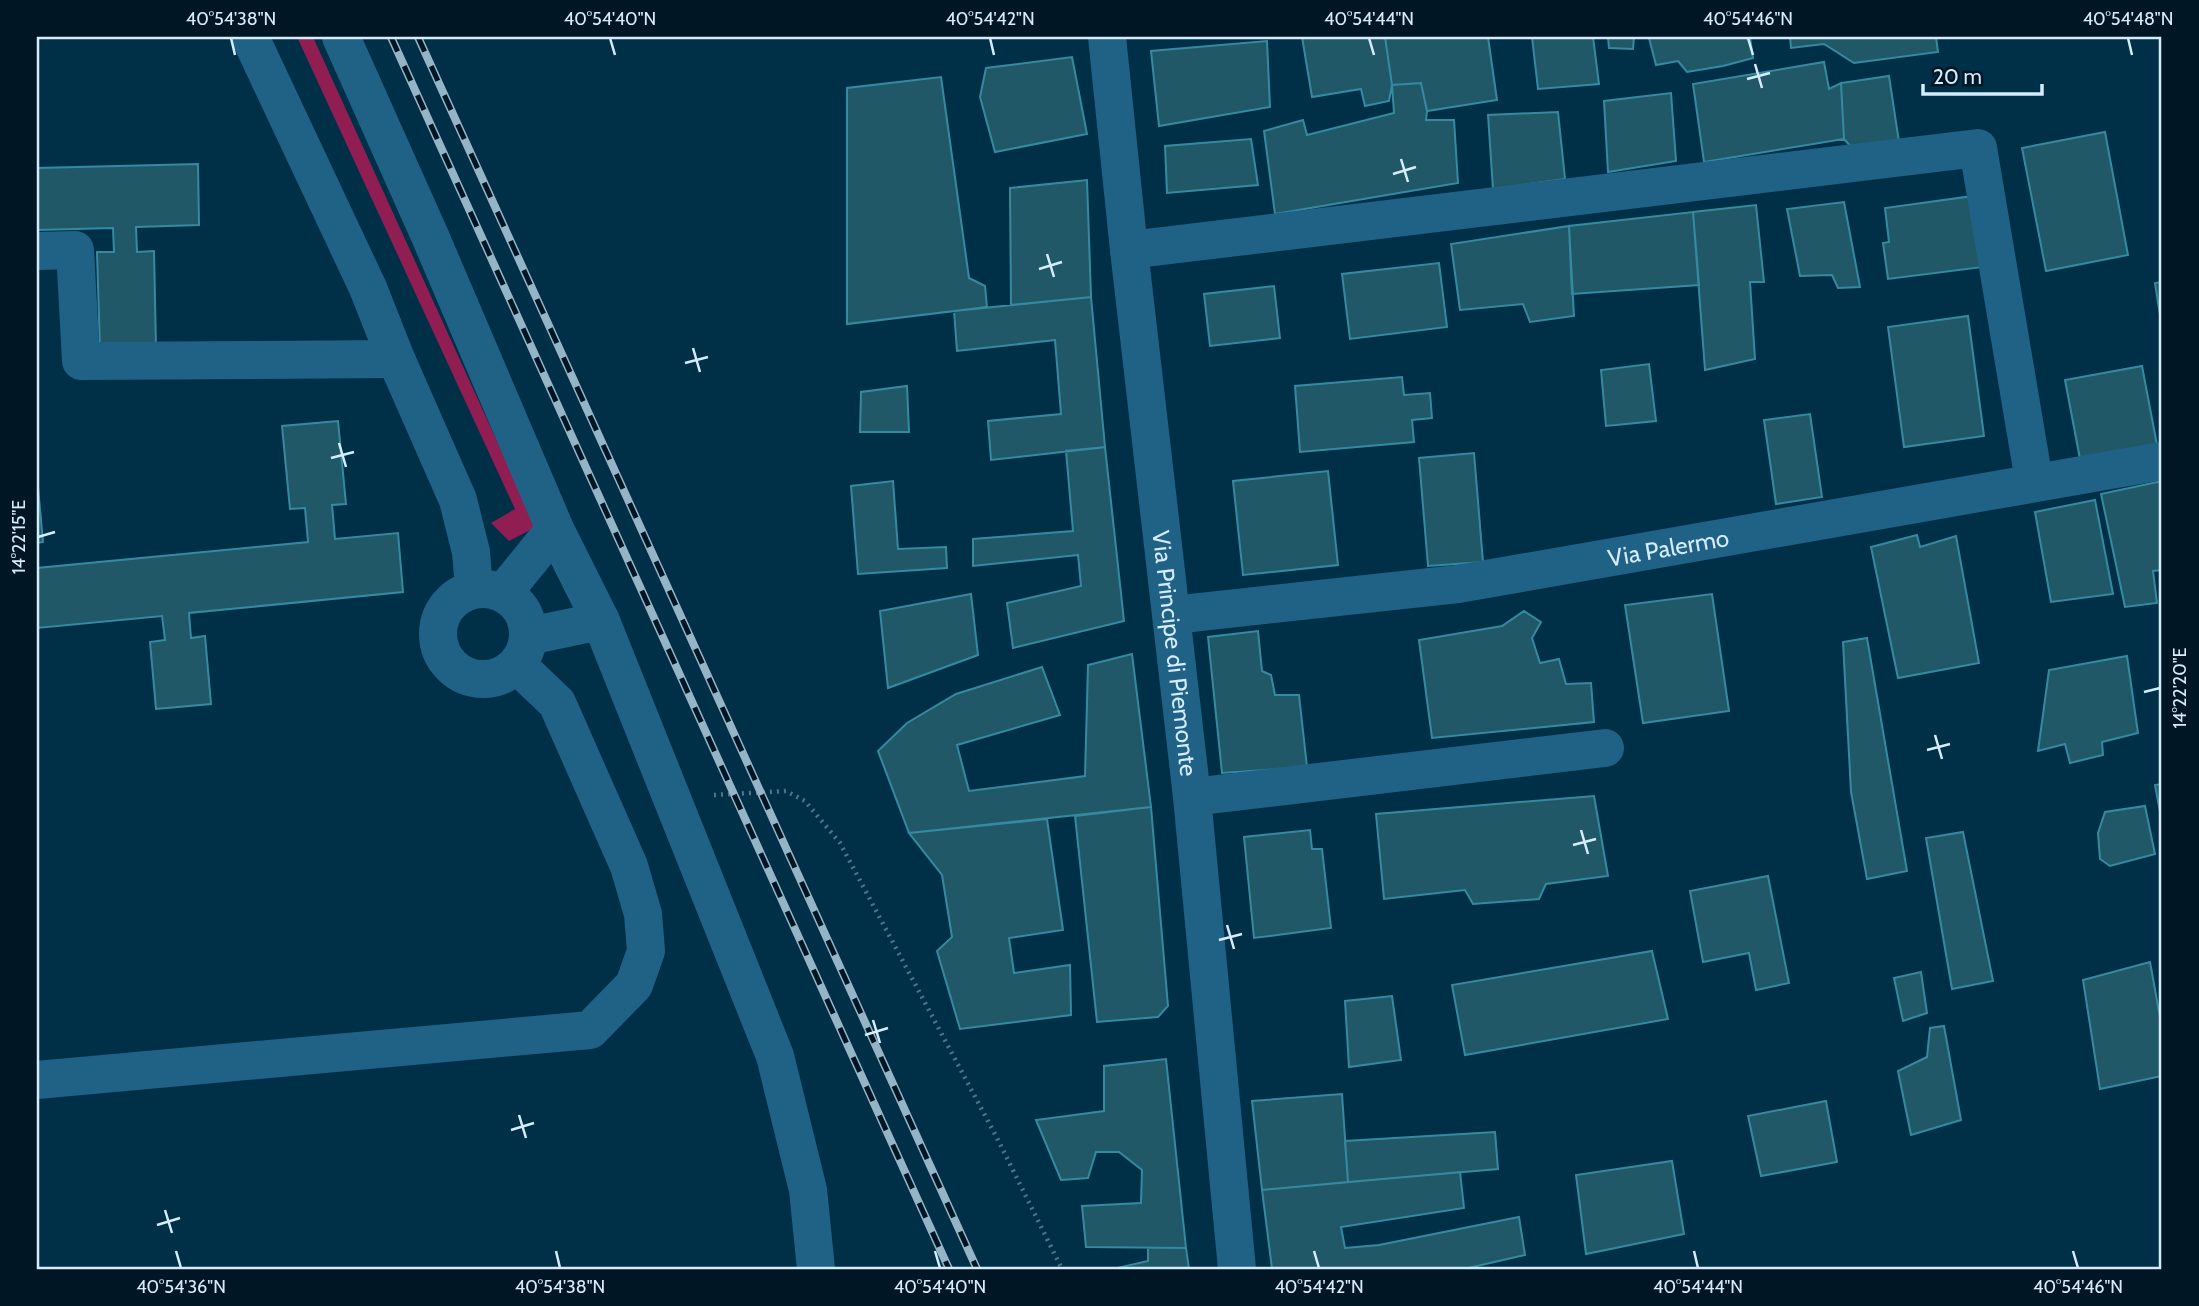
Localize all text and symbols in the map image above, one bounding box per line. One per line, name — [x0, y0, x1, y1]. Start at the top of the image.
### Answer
text: 40°54'38"N — [186, 8, 276, 30]
text: 40°54'40"N — [564, 8, 656, 30]
text: 40°54'42"N — [945, 8, 1035, 30]
text: 40°54'44"N — [1324, 8, 1414, 30]
text: 40°54'46"N — [1703, 8, 1793, 30]
text: 40°54'48"N — [2083, 8, 2173, 30]
scale bar — [1923, 52, 2042, 96]
text: 20 m — [1933, 64, 1982, 89]
text: 14°22'15"E — [8, 500, 30, 574]
street label: Via Palermo — [1605, 522, 1731, 572]
street label: Via Principe di Piemonte — [1147, 529, 1204, 778]
text: 14°22'20"E — [2169, 647, 2191, 729]
text: 40°54'36"N — [136, 1276, 226, 1298]
text: 40°54'38"N — [515, 1276, 605, 1298]
text: 40°54'40"N — [894, 1276, 986, 1298]
text: 40°54'42"N — [1274, 1276, 1364, 1298]
text: 40°54'44"N — [1653, 1276, 1743, 1298]
text: 40°54'46"N — [2033, 1276, 2123, 1298]

